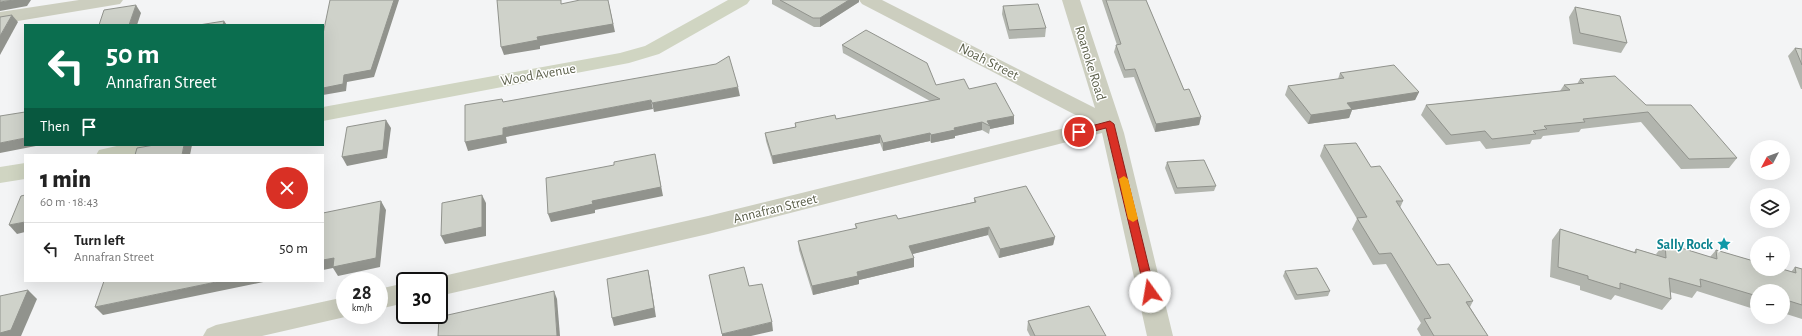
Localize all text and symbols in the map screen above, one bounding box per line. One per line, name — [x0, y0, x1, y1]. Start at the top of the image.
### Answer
street label: Roanoke Road — [1072, 24, 1108, 102]
icon: left — [40, 40, 92, 92]
text: 50 m — [106, 41, 160, 69]
street label: Noah Street — [956, 41, 1021, 83]
street label: Wood Avenue — [500, 61, 577, 88]
text: Annafran Street — [106, 74, 217, 92]
pin — [1062, 115, 1096, 149]
icon: arrive — [78, 116, 100, 138]
text: Then — [40, 119, 70, 134]
icon: arrive — [1068, 121, 1090, 143]
north arrow — [1750, 140, 1790, 180]
map controls — [1750, 140, 1790, 324]
button: close — [266, 167, 308, 209]
text: 1 min — [40, 168, 91, 192]
button: layers — [1750, 188, 1790, 228]
street label: Annafran Street — [732, 192, 819, 226]
text: 60 m · 18:43 — [40, 196, 98, 209]
text: Turn left — [74, 233, 125, 248]
place icon: Sally Rock — [1716, 236, 1732, 252]
button: + — [1750, 236, 1790, 276]
icon: left — [40, 238, 62, 260]
place label: Sally Rock — [1657, 238, 1713, 252]
text: 50 m — [279, 241, 308, 256]
text: Annafran Street — [74, 251, 154, 264]
position arrow — [1129, 271, 1171, 313]
speed limit sign: 30 — [396, 272, 448, 324]
text: 28 — [352, 283, 372, 303]
button: − — [1750, 284, 1790, 324]
text: km/h — [352, 303, 372, 313]

